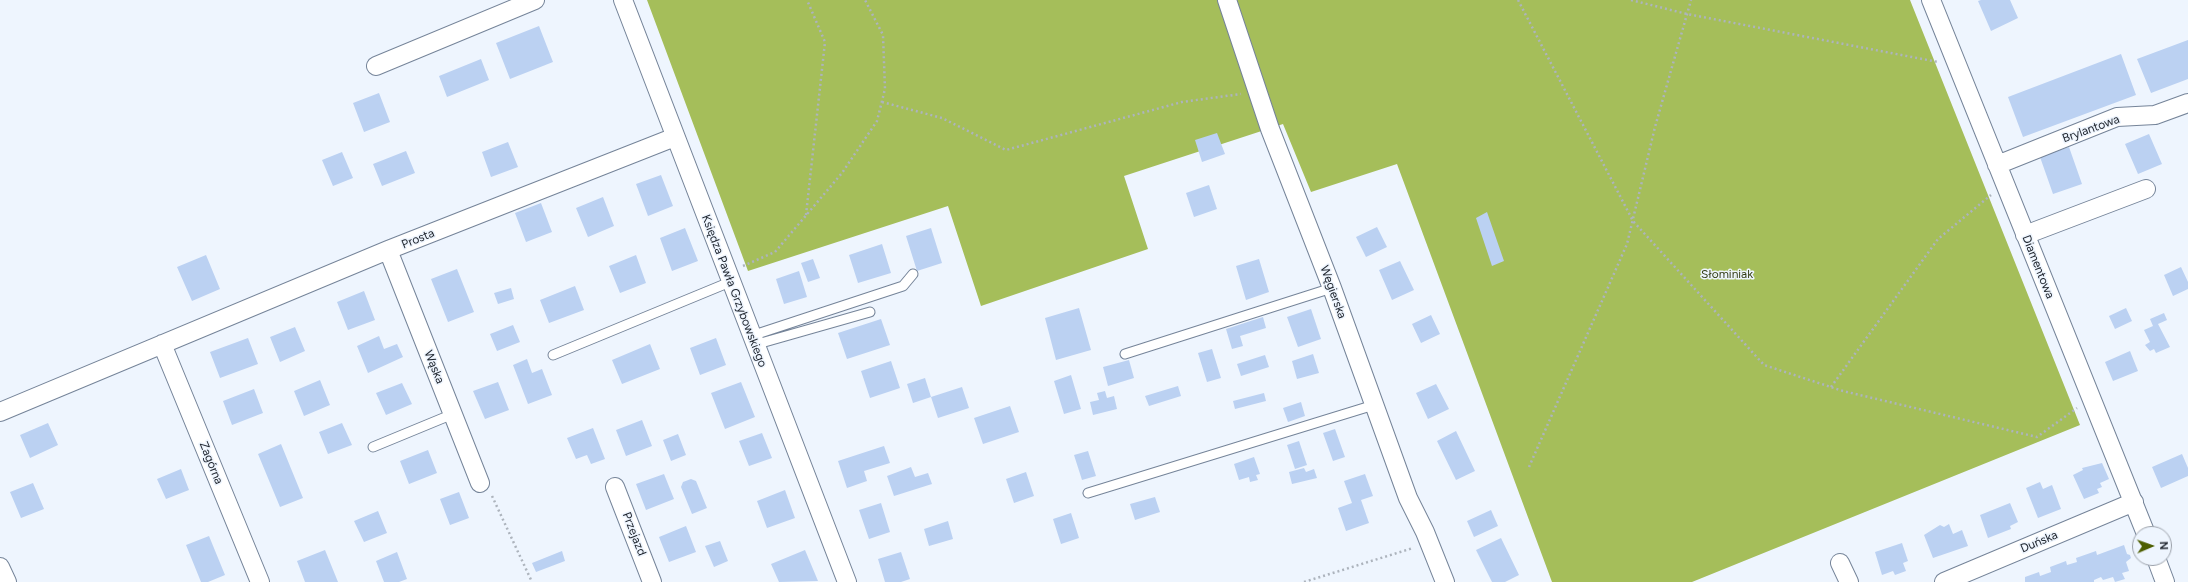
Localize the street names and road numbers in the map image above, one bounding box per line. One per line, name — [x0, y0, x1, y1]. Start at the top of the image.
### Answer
street label: Brylantowa — [2060, 112, 2122, 146]
street label: Księdza Pawła Grzybowskiego — [698, 213, 770, 369]
street label: Prosta — [399, 226, 437, 252]
street label: Diamentowa — [2019, 233, 2057, 301]
street label: Węgierska — [1317, 263, 1349, 321]
street label: Wąska — [421, 348, 447, 386]
street label: Zagórna — [196, 440, 226, 486]
street label: Przejazd — [619, 510, 649, 558]
street label: Duńska — [2018, 528, 2060, 556]

